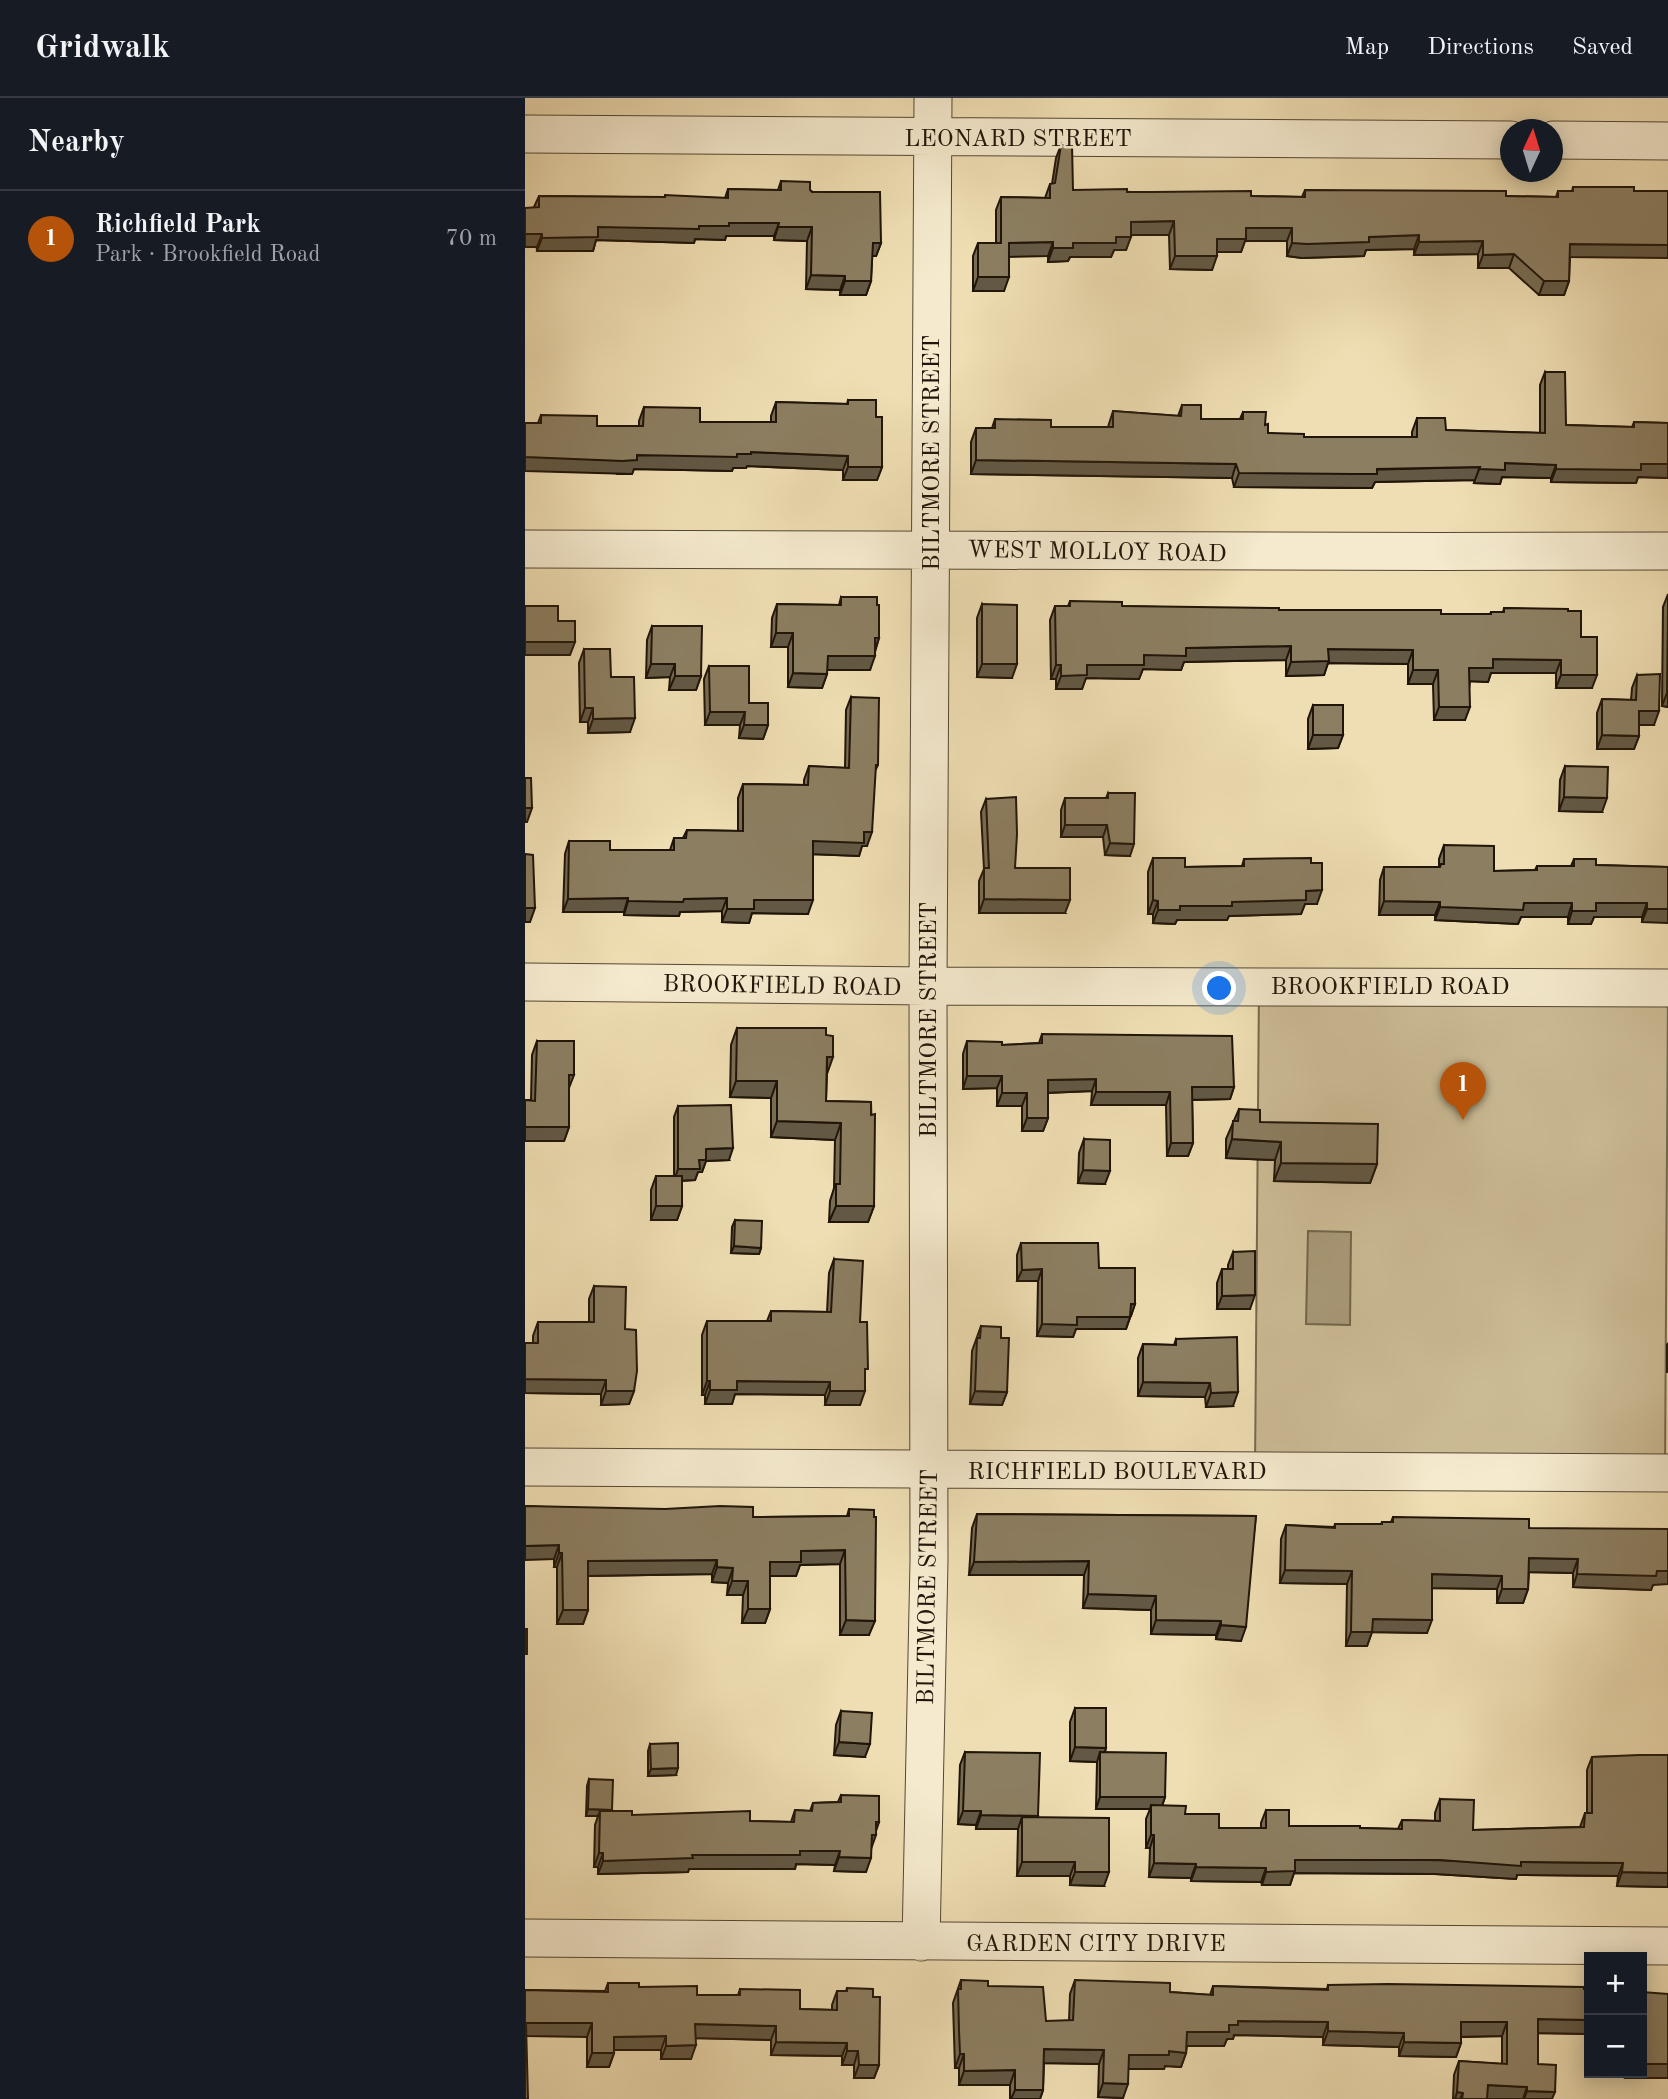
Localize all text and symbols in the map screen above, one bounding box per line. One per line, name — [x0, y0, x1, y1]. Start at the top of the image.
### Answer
text: Gridwalk — [35, 32, 170, 65]
text: Map — [1345, 36, 1389, 60]
text: Directions — [1427, 36, 1534, 60]
text: Saved — [1572, 36, 1633, 60]
north arrow — [1500, 119, 1563, 182]
text: Nearby — [28, 128, 125, 158]
street label: LEONARD STREET — [904, 128, 1132, 152]
text: Richfield Park — [95, 212, 261, 238]
text: 1 — [44, 227, 58, 250]
text: 70 m — [446, 227, 497, 250]
text: Park · Brookfield Road — [95, 243, 320, 266]
street label: BILTMORE STREET — [921, 335, 945, 571]
street label: WEST MOLLOY ROAD — [967, 539, 1227, 567]
street label: BILTMORE STREET — [918, 902, 942, 1138]
your location — [1202, 971, 1236, 1005]
street label: BROOKFIELD ROAD — [662, 973, 902, 1001]
street label: BROOKFIELD ROAD — [1271, 976, 1509, 1000]
pin: 1 — [1440, 1062, 1486, 1120]
street label: RICHFIELD BOULEVARD — [968, 1461, 1266, 1485]
street label: BILTMORE STREET — [915, 1469, 943, 1705]
street label: GARDEN CITY DRIVE — [966, 1933, 1226, 1957]
map controls — [1584, 1952, 1647, 2078]
button: + — [1584, 1952, 1647, 2015]
button: − — [1584, 2015, 1647, 2078]

